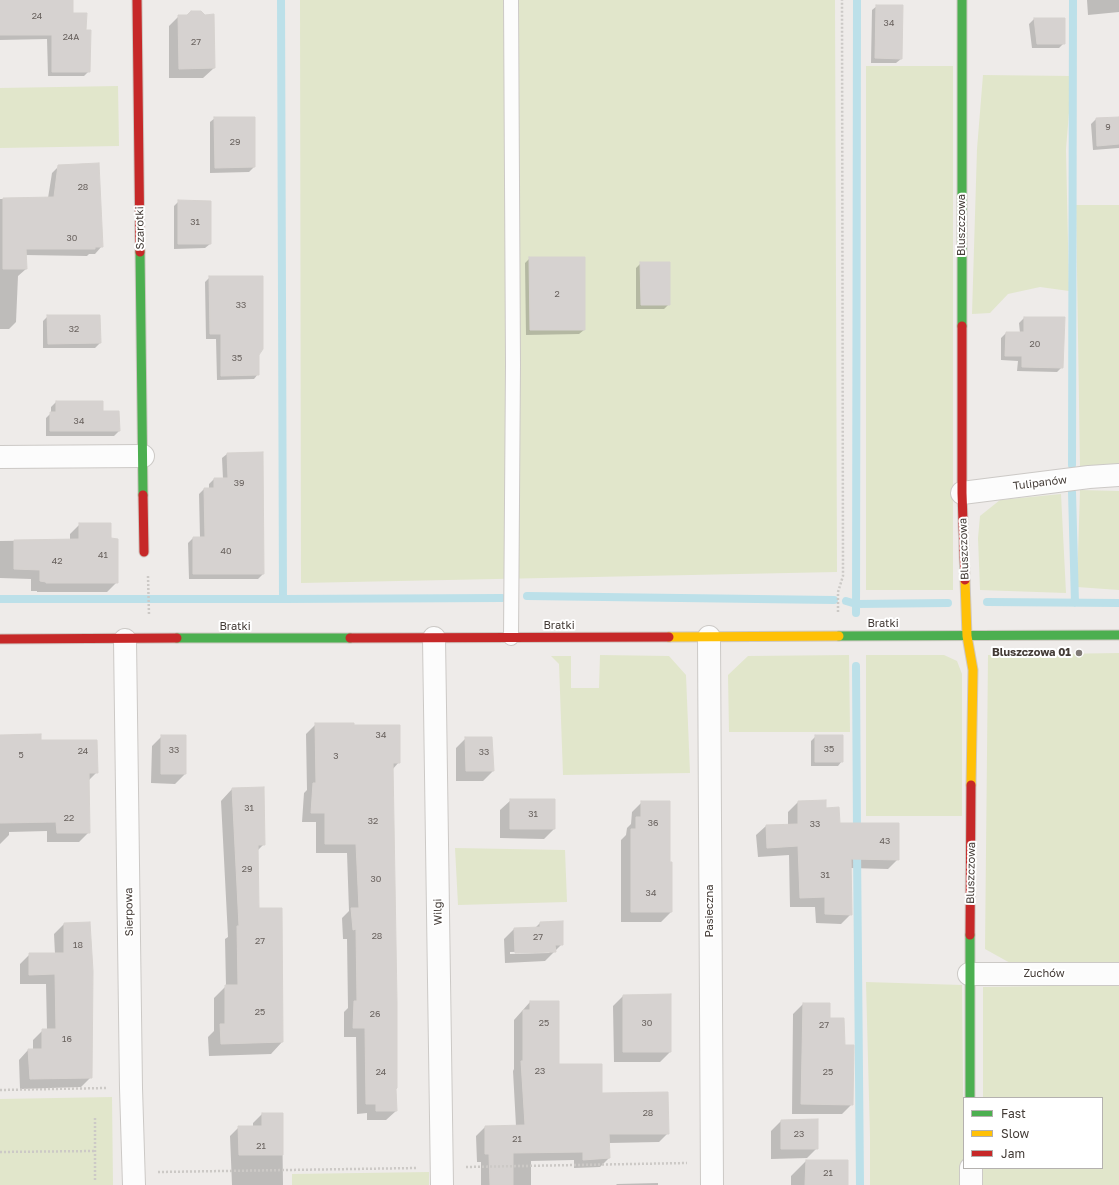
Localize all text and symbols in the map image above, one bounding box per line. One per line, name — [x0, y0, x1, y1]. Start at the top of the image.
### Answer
house number: 24 — [32, 11, 42, 21]
house number: 34 — [884, 18, 894, 28]
house number: 24A — [63, 32, 79, 42]
house number: 27 — [191, 37, 201, 47]
house number: 9 — [1105, 122, 1111, 132]
house number: 29 — [230, 137, 240, 147]
house number: 28 — [78, 182, 88, 192]
street label: Bluszczowa — [955, 194, 969, 256]
street label: Szarotki — [133, 206, 147, 250]
house number: 31 — [190, 217, 200, 227]
house number: 30 — [67, 233, 77, 243]
house number: 2 — [554, 289, 560, 299]
house number: 33 — [236, 300, 246, 310]
house number: 32 — [69, 324, 79, 334]
house number: 20 — [1030, 339, 1040, 349]
house number: 35 — [232, 353, 242, 363]
house number: 34 — [74, 416, 84, 426]
street label: Tulipanów — [1012, 473, 1068, 493]
house number: 39 — [234, 478, 244, 488]
street label: Bluszczowa — [956, 518, 972, 580]
house number: 40 — [220, 546, 232, 556]
house number: 41 — [98, 550, 108, 560]
house number: 42 — [52, 556, 62, 566]
street label: Bratki — [867, 617, 899, 631]
street label: Bratki — [543, 619, 575, 633]
street label: Bratki — [219, 620, 251, 634]
place label: Bluszczowa 01 — [992, 646, 1071, 660]
marker: Bluszczowa 01 — [1074, 648, 1084, 658]
house number: 34 — [376, 730, 386, 740]
house number: 35 — [824, 744, 834, 754]
house number: 33 — [169, 745, 179, 755]
house number: 24 — [78, 746, 88, 756]
house number: 33 — [479, 747, 489, 757]
house number: 5 — [18, 750, 24, 760]
house number: 3 — [333, 751, 339, 761]
house number: 31 — [244, 803, 254, 813]
house number: 31 — [528, 809, 538, 819]
house number: 22 — [64, 813, 74, 823]
house number: 32 — [368, 816, 378, 826]
house number: 36 — [648, 818, 658, 828]
house number: 33 — [810, 819, 820, 829]
house number: 43 — [880, 836, 890, 846]
street label: Bluszczowa — [964, 842, 978, 904]
house number: 29 — [242, 864, 252, 874]
house number: 31 — [820, 870, 830, 880]
house number: 30 — [371, 874, 381, 884]
street label: Pasieczna — [703, 884, 717, 938]
street label: Sierpowa — [122, 887, 136, 937]
house number: 34 — [646, 888, 656, 898]
street label: Wilgi — [431, 899, 445, 925]
house number: 28 — [372, 931, 382, 941]
house number: 27 — [533, 932, 543, 942]
house number: 27 — [255, 936, 265, 946]
house number: 18 — [73, 940, 83, 950]
street label: Zuchów — [1023, 967, 1065, 981]
house number: 25 — [255, 1007, 265, 1017]
house number: 26 — [370, 1009, 380, 1019]
house number: 25 — [539, 1018, 549, 1028]
house number: 30 — [642, 1018, 652, 1028]
house number: 27 — [819, 1020, 829, 1030]
house number: 16 — [62, 1034, 72, 1044]
house number: 23 — [535, 1066, 545, 1076]
house number: 24 — [376, 1067, 386, 1077]
house number: 25 — [823, 1067, 833, 1077]
legend — [963, 1097, 1103, 1169]
text: Fast — [1001, 1106, 1026, 1121]
house number: 28 — [643, 1108, 653, 1118]
text: Slow — [1001, 1126, 1029, 1141]
house number: 23 — [794, 1129, 804, 1139]
house number: 21 — [512, 1134, 522, 1144]
house number: 21 — [256, 1141, 266, 1151]
text: Jam — [1001, 1146, 1025, 1161]
house number: 21 — [823, 1168, 833, 1178]

